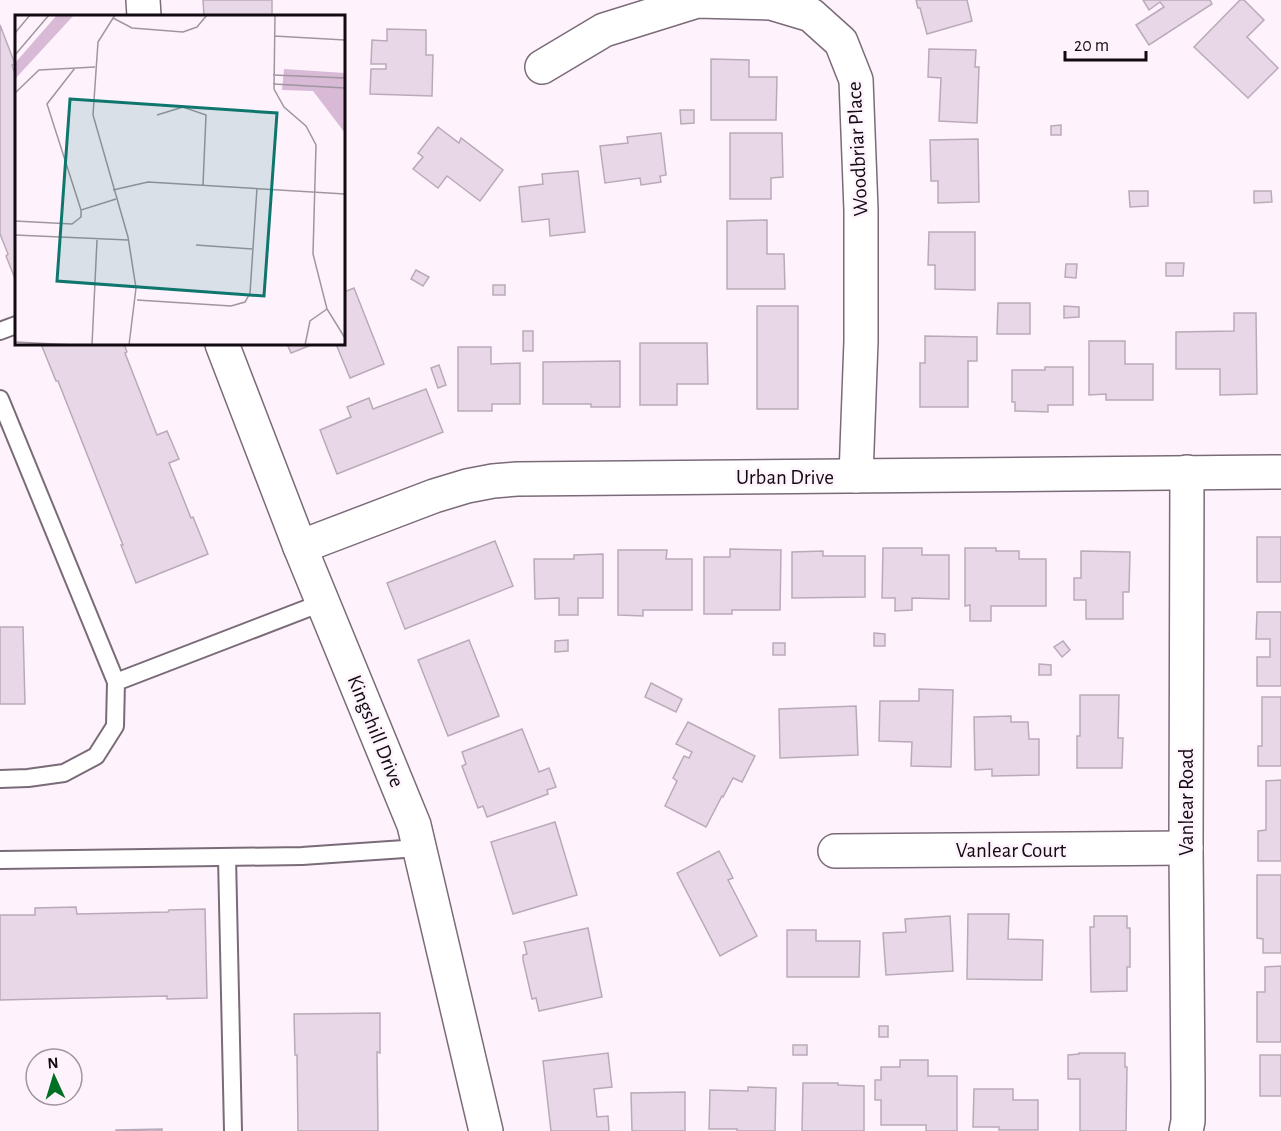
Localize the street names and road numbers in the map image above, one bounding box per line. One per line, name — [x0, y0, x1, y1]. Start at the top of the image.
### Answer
street label: Woodbriar Place — [843, 81, 872, 217]
street label: Urban Drive — [736, 467, 834, 488]
street label: Kingshill Drive — [344, 672, 408, 790]
street label: Vanlear Road — [1176, 748, 1197, 856]
street label: Vanlear Court — [956, 840, 1067, 861]

